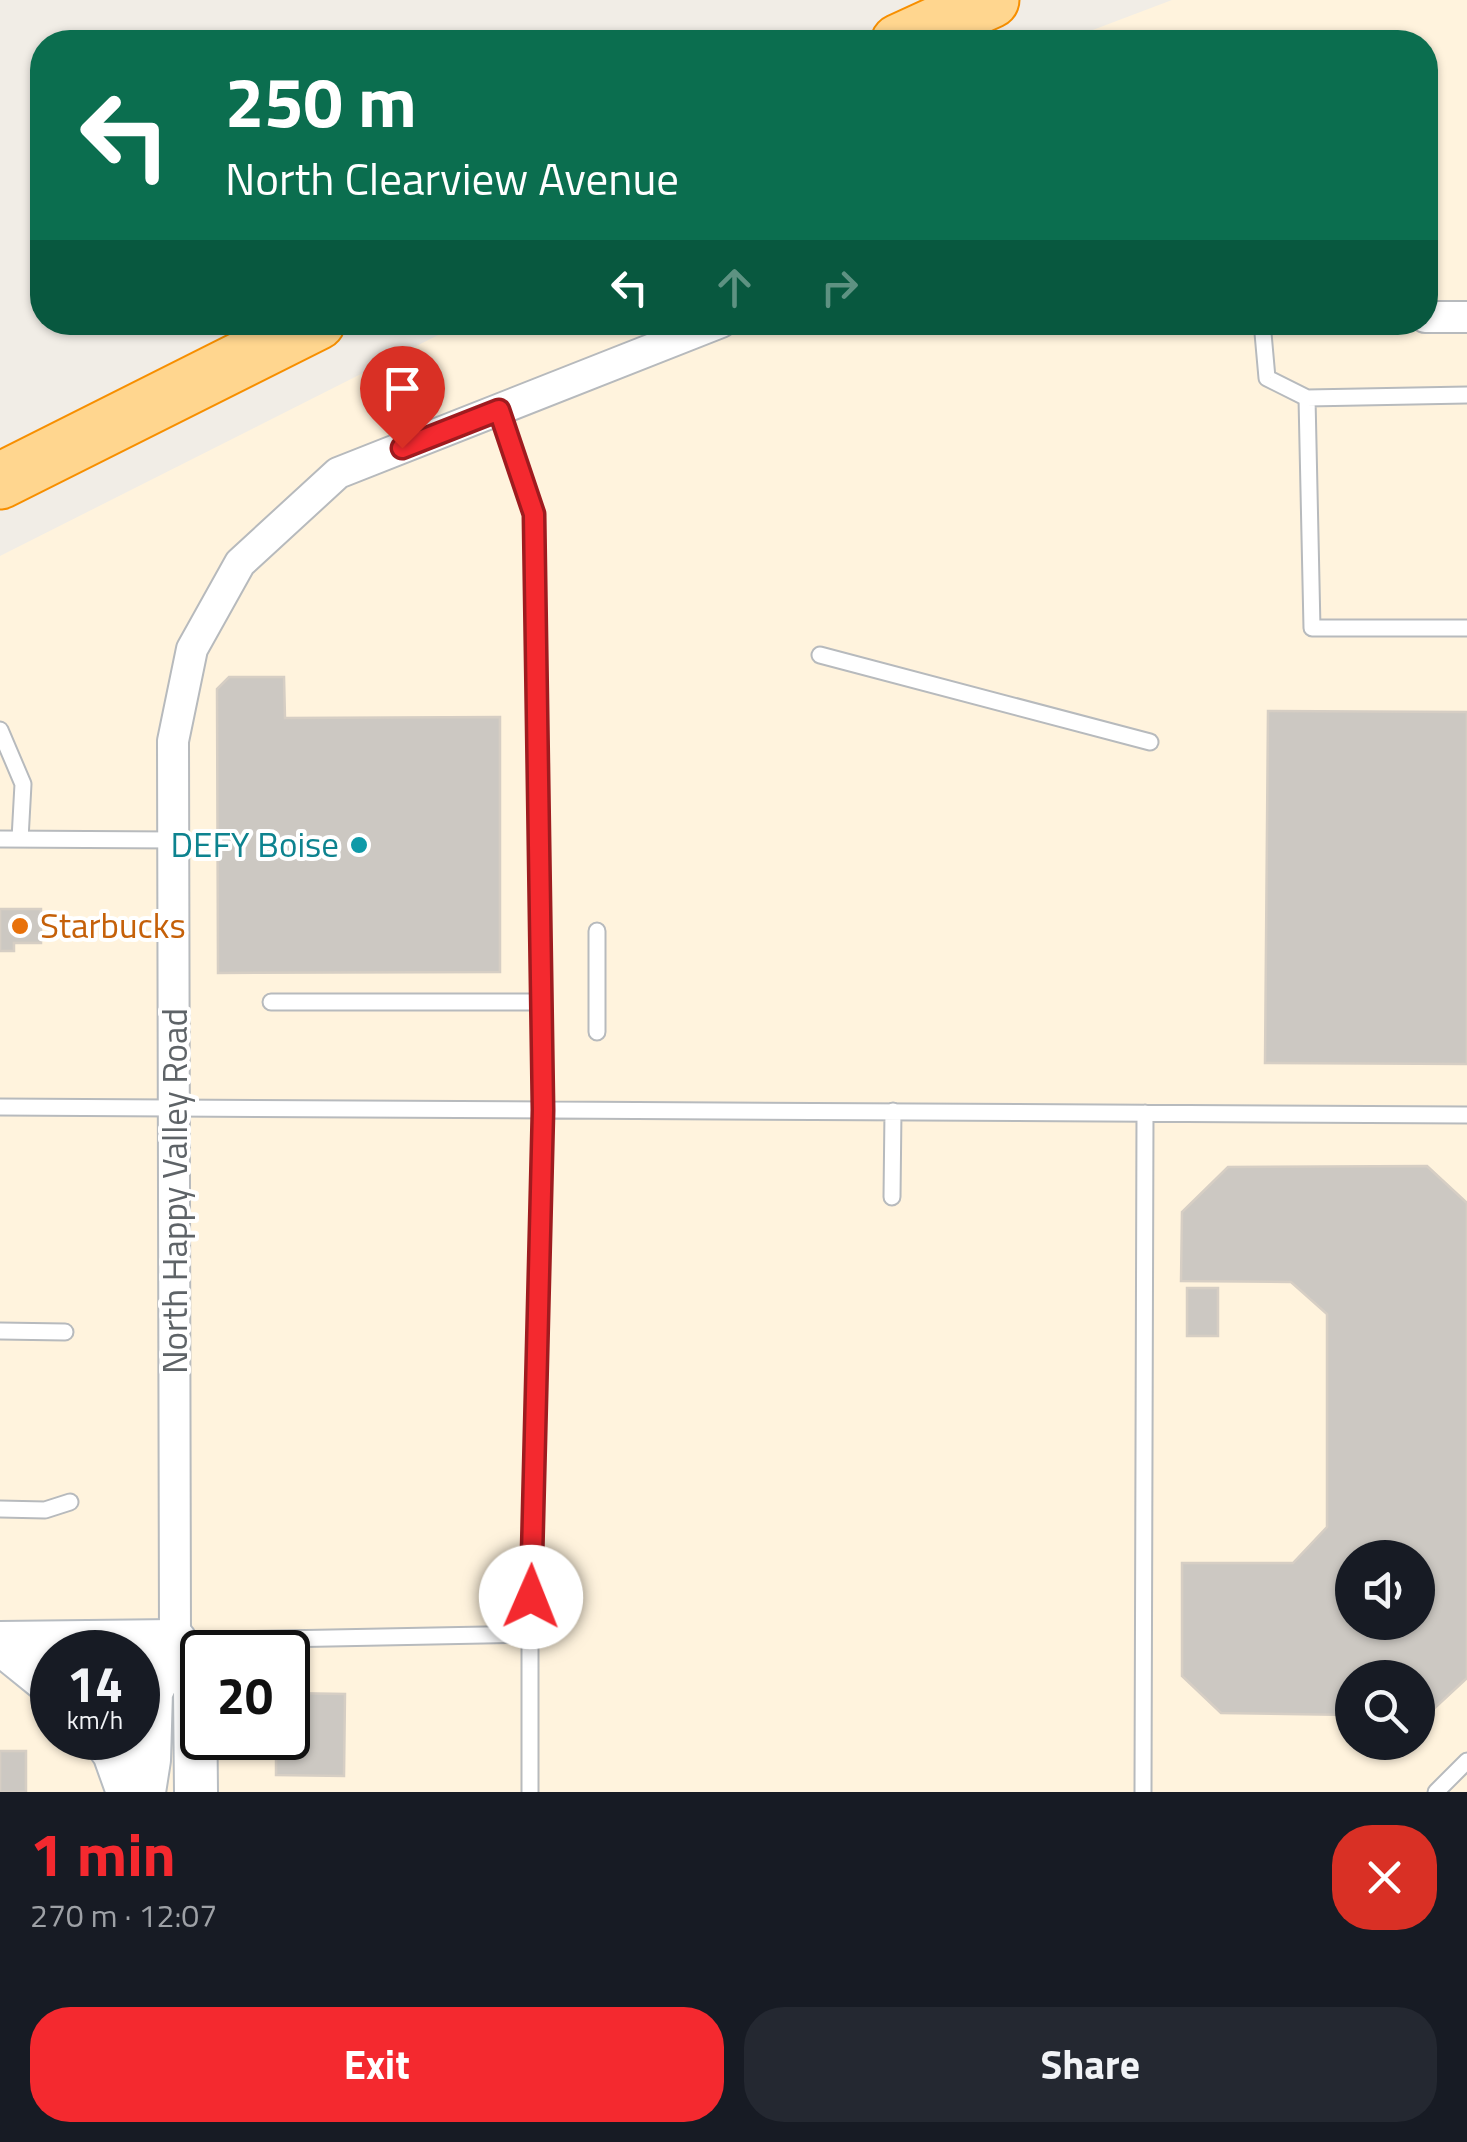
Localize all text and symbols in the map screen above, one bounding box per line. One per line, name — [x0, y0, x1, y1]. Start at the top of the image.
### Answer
text: 250 m — [225, 48, 417, 154]
icon: left — [60, 70, 190, 200]
text: North Clearview Avenue — [225, 144, 679, 212]
icon: left — [602, 260, 657, 315]
icon: ahead — [707, 260, 762, 315]
icon: right — [812, 260, 867, 315]
pin — [360, 346, 445, 449]
icon: arrive — [375, 361, 430, 416]
place label: DEFY Boise — [170, 817, 339, 871]
marker: DEFY Boise — [348, 834, 370, 856]
place label: Starbucks — [40, 898, 186, 952]
marker: Starbucks — [9, 915, 31, 937]
street label: North Happy Valley Road — [147, 1008, 201, 1374]
map controls — [1335, 1540, 1435, 1760]
button: sound — [1335, 1540, 1435, 1640]
position arrow — [479, 1545, 583, 1649]
speed limit sign: 20 — [180, 1630, 310, 1760]
text: 14 — [67, 1645, 123, 1721]
button: search — [1335, 1660, 1435, 1760]
text: km/h — [67, 1701, 123, 1739]
text: 1 min — [30, 1808, 176, 1899]
button: close — [1332, 1825, 1437, 1930]
text: 270 m · 12:07 — [30, 1891, 217, 1939]
button: Exit — [30, 2007, 724, 2122]
button: Share — [744, 2007, 1437, 2122]

